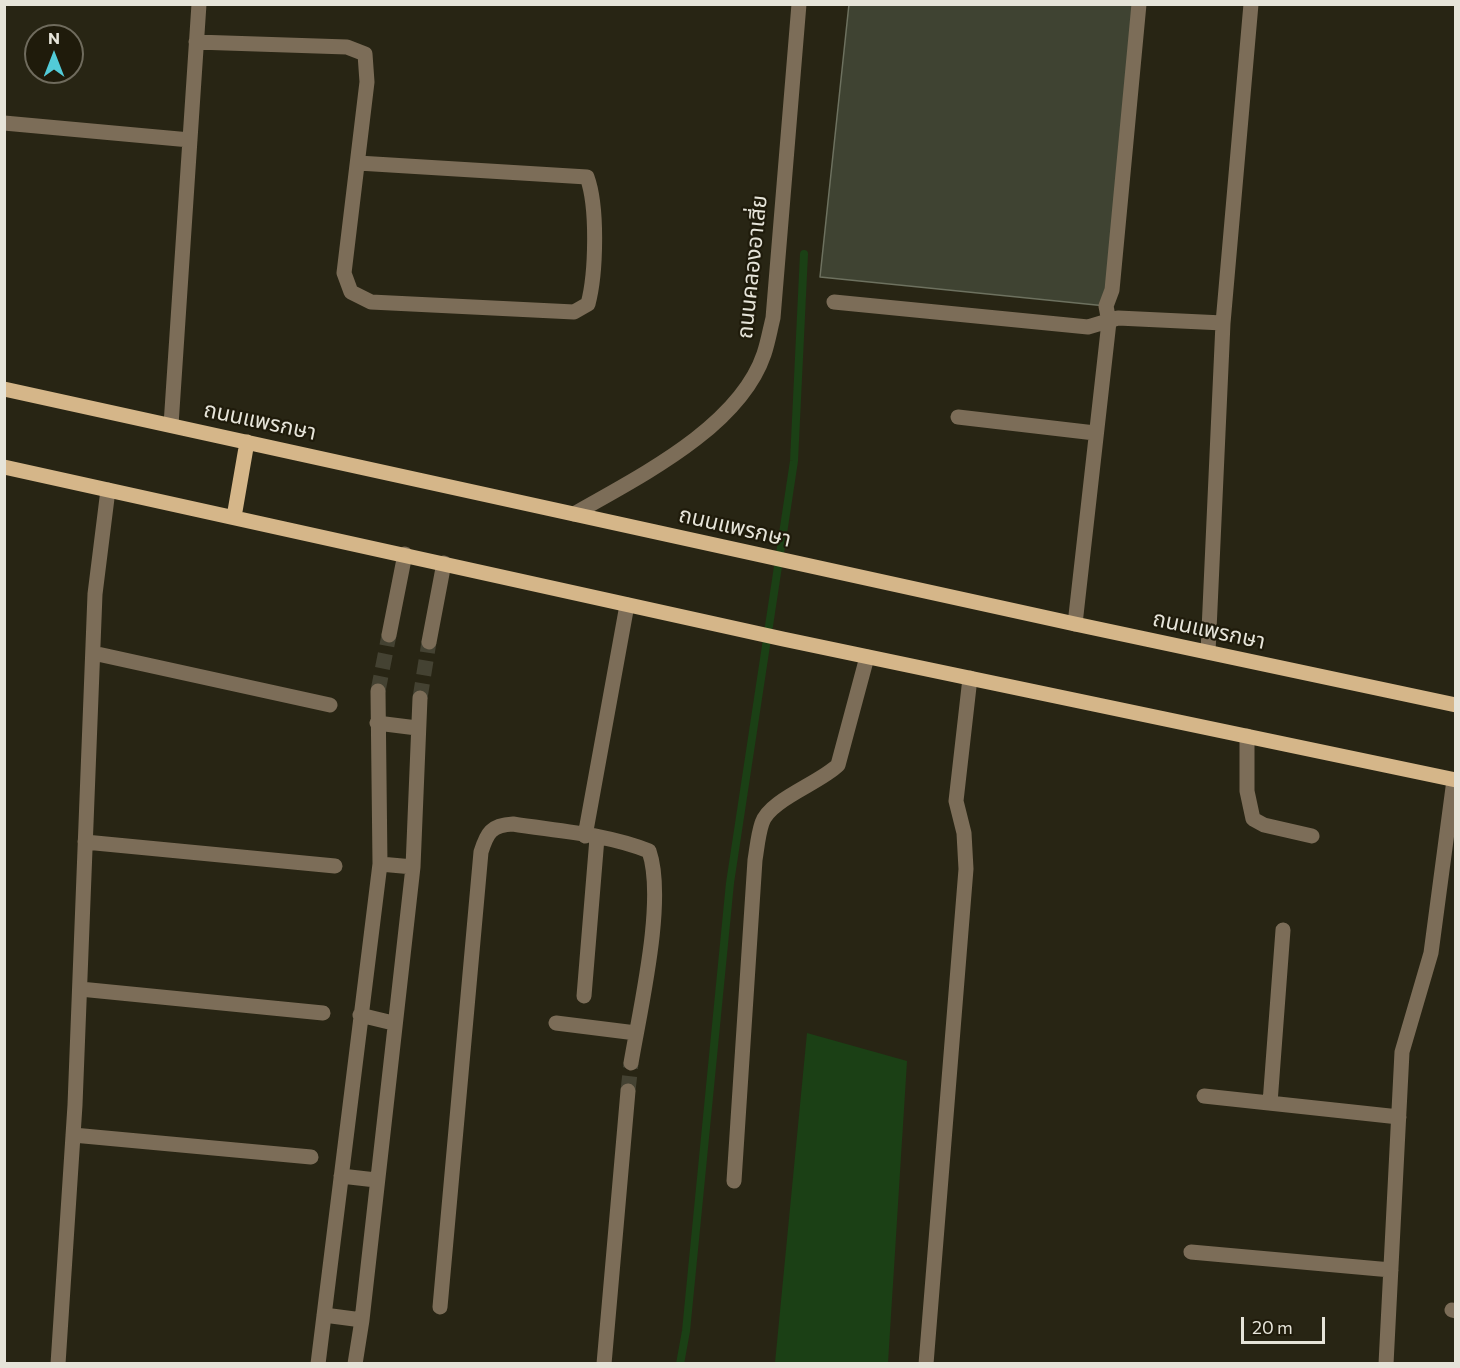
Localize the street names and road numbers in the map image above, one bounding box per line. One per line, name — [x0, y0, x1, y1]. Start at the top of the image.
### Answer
street label: ถนนคลองอาเสี่ย — [731, 194, 773, 340]
street label: ถนนแพรกษา — [201, 396, 319, 446]
street label: ถนนแพรกษา — [676, 501, 794, 553]
street label: ถนนแพรกษา — [1150, 605, 1268, 655]

